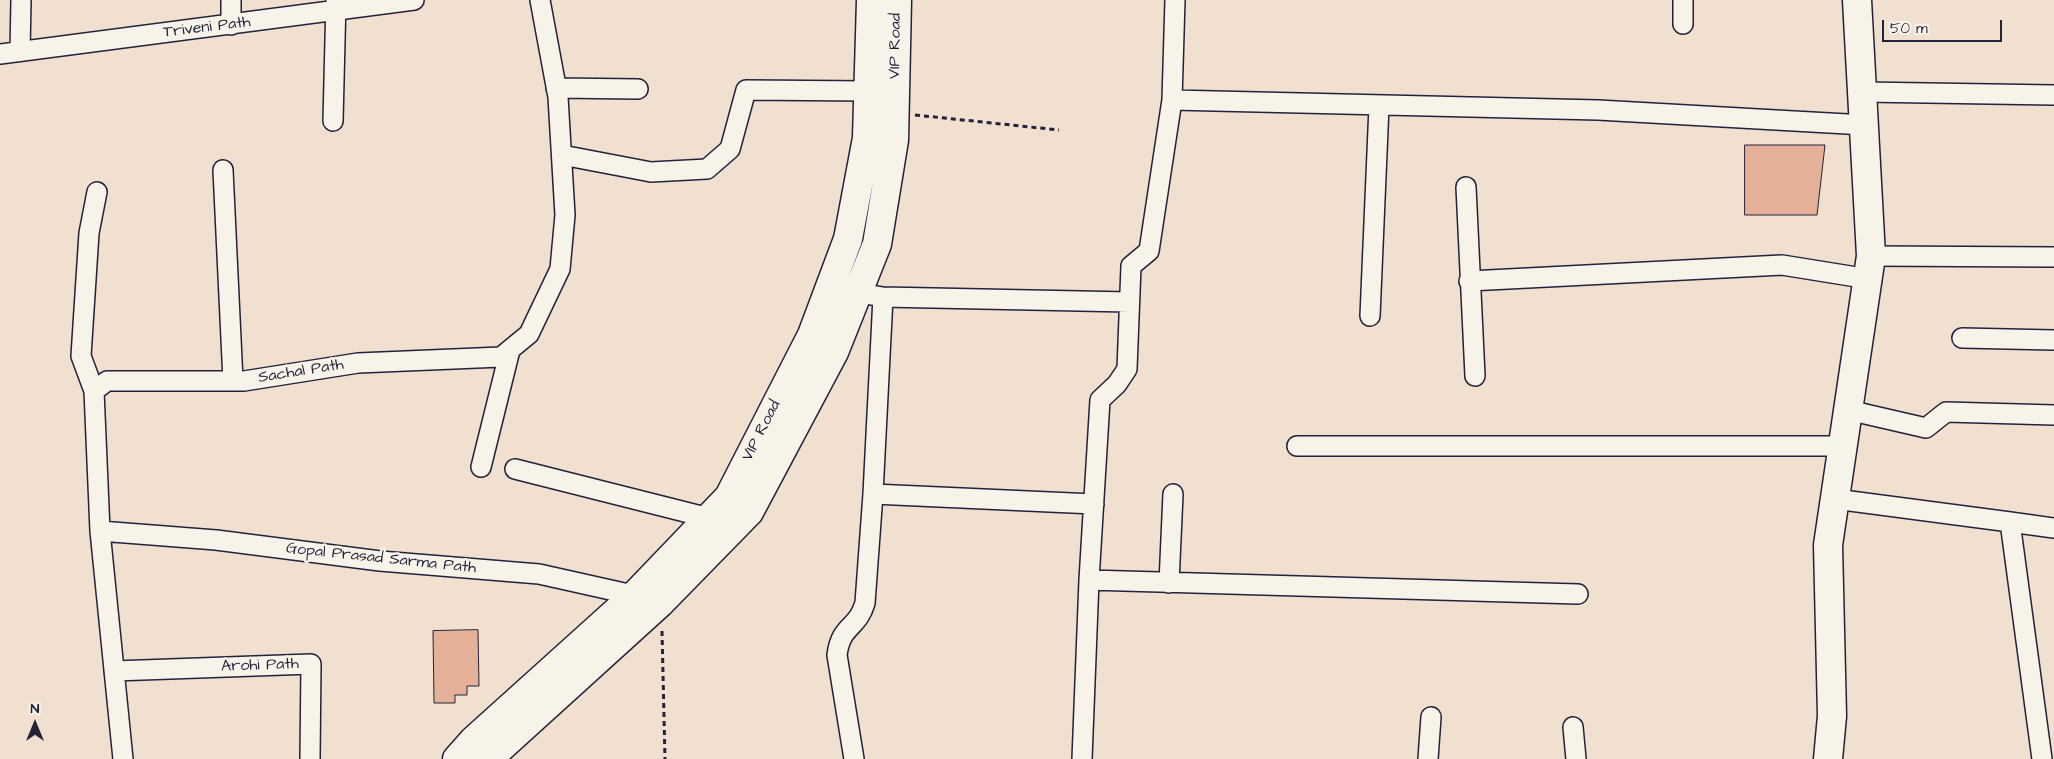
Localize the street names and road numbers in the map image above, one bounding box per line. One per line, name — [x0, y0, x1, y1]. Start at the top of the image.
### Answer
street label: Triveni Path — [162, 13, 252, 43]
street label: VIP Road — [886, 13, 906, 79]
street label: Sachal Path — [257, 356, 345, 388]
street label: VIP Road — [739, 397, 785, 465]
street label: Gopal Prasad Sarma Path — [285, 539, 477, 579]
street label: Arohi Path — [221, 655, 299, 677]

